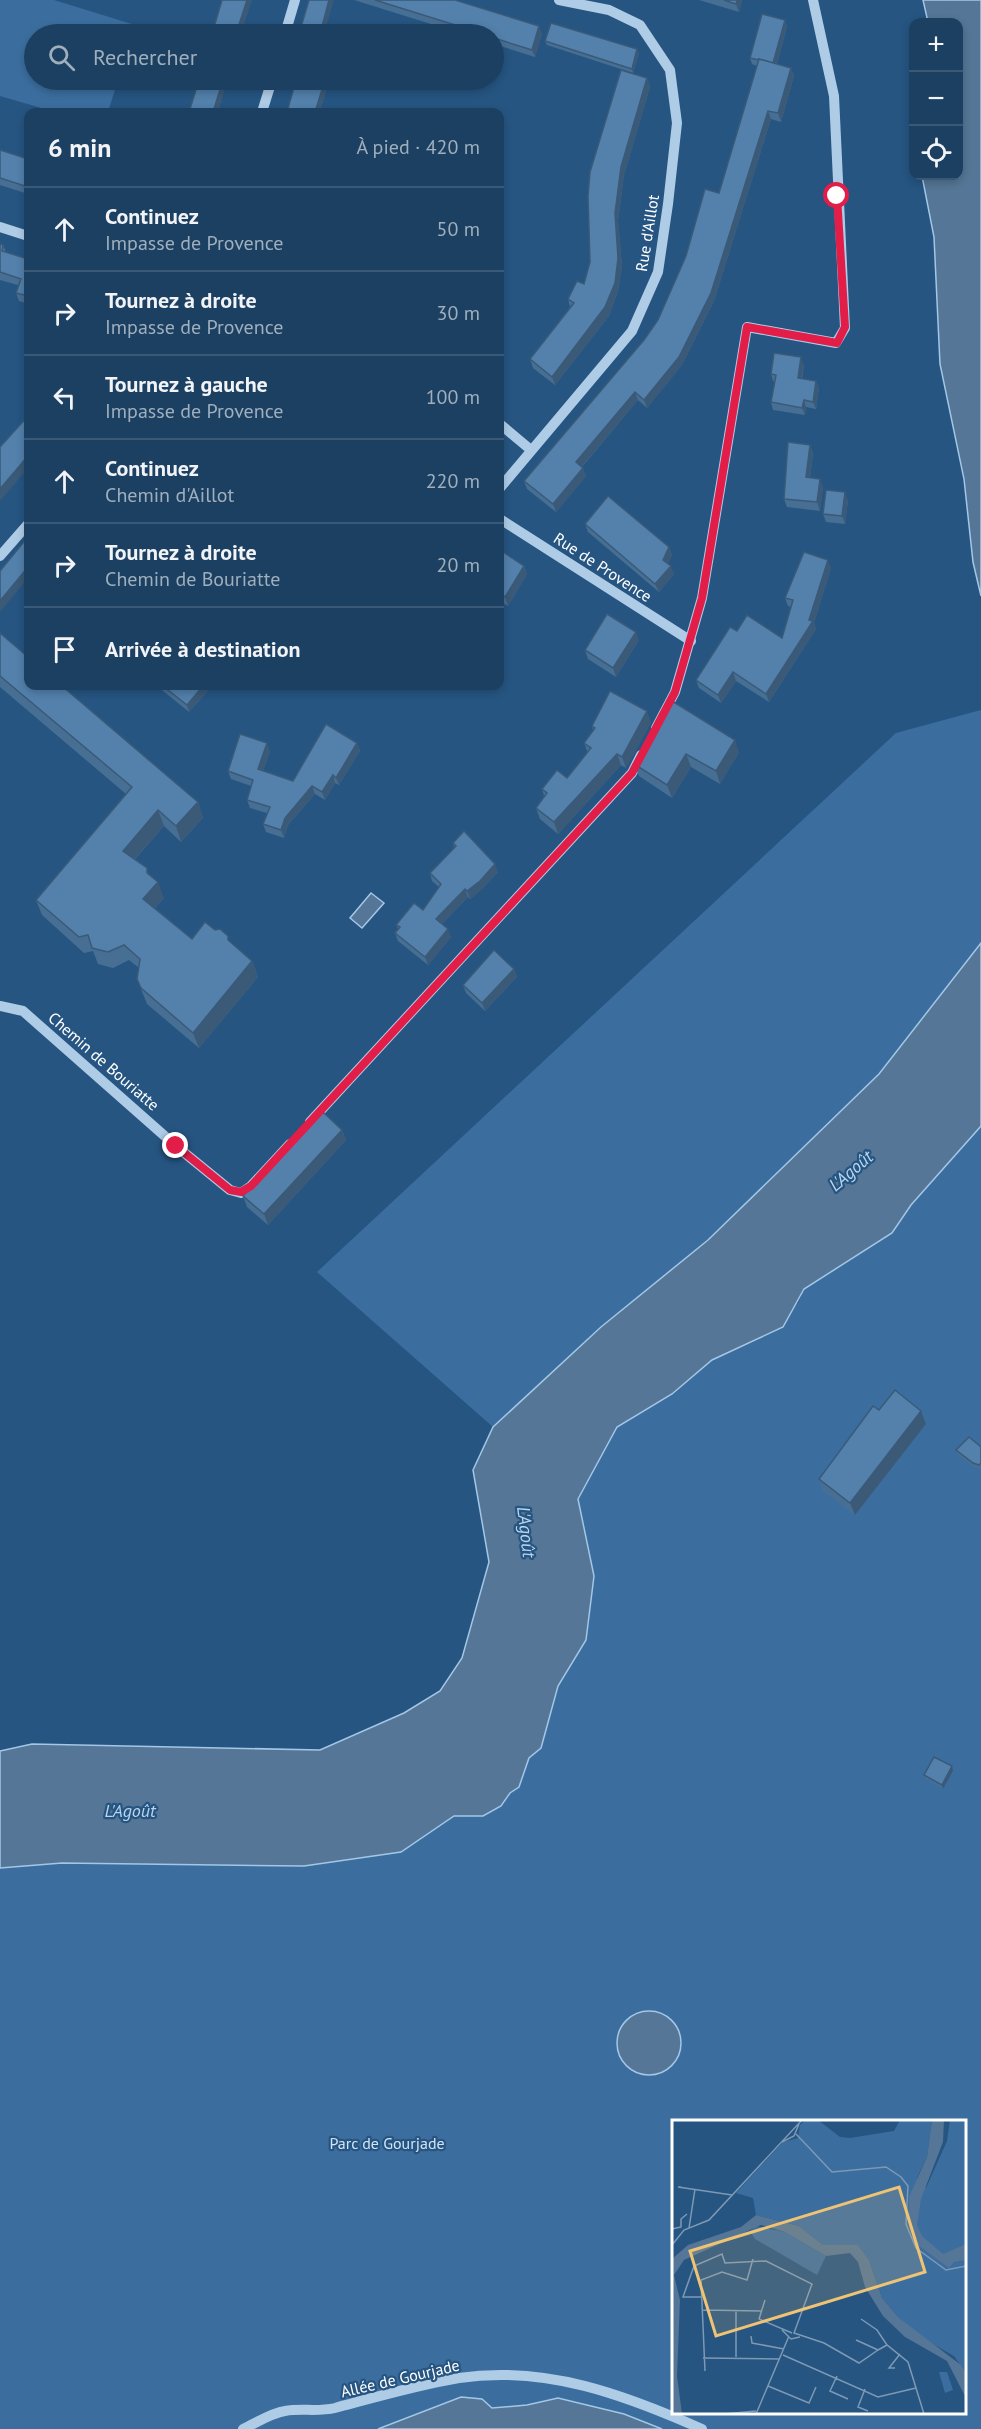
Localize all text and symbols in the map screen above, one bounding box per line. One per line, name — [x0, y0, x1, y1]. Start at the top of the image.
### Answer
map controls — [909, 18, 963, 180]
button: + — [909, 18, 963, 72]
search box — [24, 24, 504, 90]
icon: search — [45, 41, 78, 74]
text: Rechercher — [93, 43, 197, 71]
button: − — [909, 72, 963, 126]
button: locate — [909, 126, 963, 180]
text: 6 min — [48, 131, 111, 164]
text: À pied · 420 m — [356, 134, 480, 160]
route start — [823, 182, 849, 208]
street label: Rue d'Aillot — [631, 193, 663, 273]
text: Continuez — [105, 202, 199, 230]
icon: ahead — [48, 213, 81, 246]
text: 50 m — [437, 216, 480, 242]
text: Impasse de Provence — [105, 230, 283, 256]
text: Tournez à droite — [105, 286, 257, 314]
icon: right — [48, 297, 81, 330]
text: 30 m — [437, 300, 480, 326]
text: Impasse de Provence — [105, 314, 283, 340]
text: Tournez à gauche — [105, 370, 268, 398]
icon: left — [48, 381, 81, 414]
text: 100 m — [426, 384, 480, 410]
text: Impasse de Provence — [105, 398, 283, 424]
text: Continuez — [105, 454, 199, 482]
icon: ahead — [48, 465, 81, 498]
text: 220 m — [426, 468, 480, 494]
text: Chemin d'Aillot — [105, 482, 234, 508]
street label: Rue de Provence — [550, 528, 656, 606]
text: Tournez à droite — [105, 538, 257, 566]
icon: right — [48, 549, 81, 582]
text: 20 m — [437, 552, 480, 578]
text: Chemin de Bouriatte — [105, 566, 280, 592]
icon: arrive — [48, 633, 81, 666]
text: Arrivée à destination — [105, 635, 301, 663]
street label: Chemin de Bouriatte — [44, 1007, 164, 1115]
route end — [162, 1132, 188, 1158]
water label: L'Agoût — [824, 1144, 879, 1196]
water label: L'Agoût — [512, 1505, 541, 1560]
water label: L'Agoût — [104, 1799, 157, 1822]
inset map — [672, 2120, 966, 2414]
park label: Parc de Gourjade — [329, 2133, 445, 2153]
street label: Allée de Gourjade — [339, 2355, 461, 2401]

